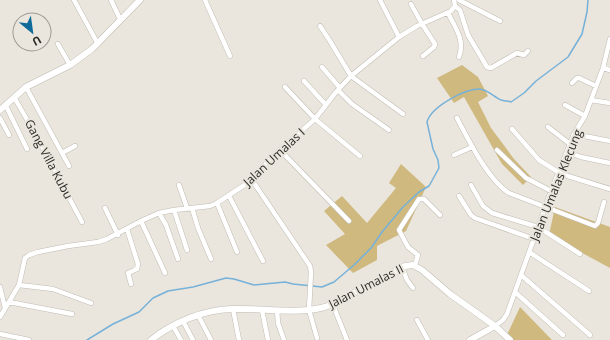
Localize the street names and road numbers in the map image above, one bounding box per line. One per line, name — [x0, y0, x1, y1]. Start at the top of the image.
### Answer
street label: Gang Villa Kubu — [21, 116, 77, 202]
street label: Jalan Umalas I — [239, 124, 308, 191]
street label: Jalan Umalas Klecung — [525, 126, 586, 244]
street label: Jalan Umalas II — [325, 260, 406, 313]

